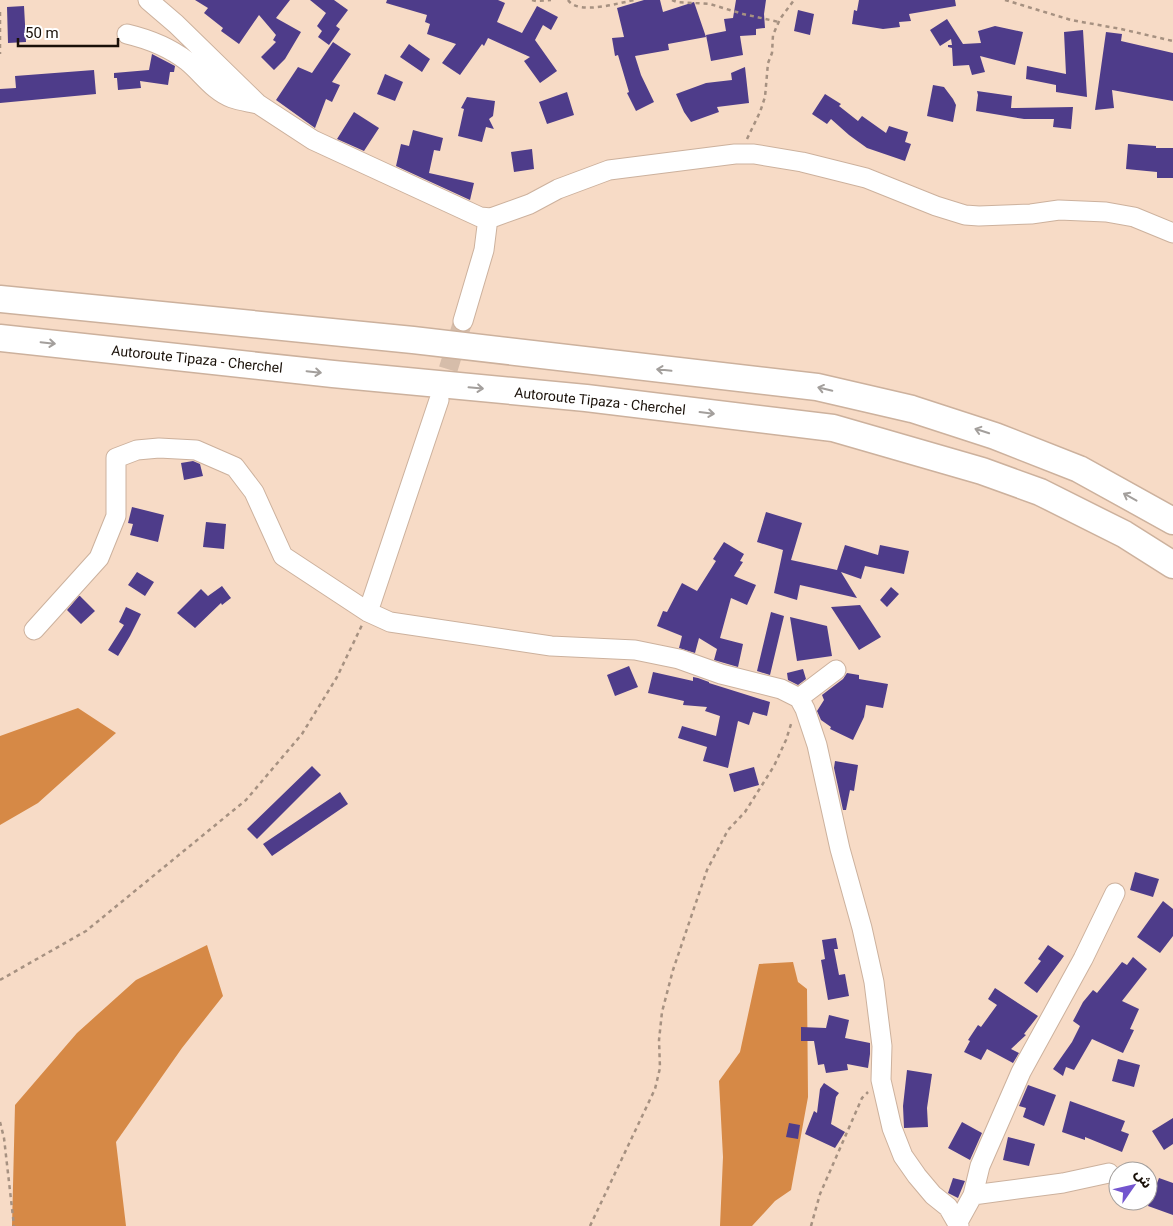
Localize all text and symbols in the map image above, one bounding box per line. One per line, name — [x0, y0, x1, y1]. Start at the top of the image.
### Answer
scale bar — [18, 15, 118, 47]
text: 50 m — [25, 24, 59, 42]
one-way arrow — [40, 338, 56, 348]
street label: Autoroute Tipaza - Cherchel — [111, 342, 283, 376]
one-way arrow — [656, 365, 672, 375]
one-way arrow — [306, 367, 322, 377]
one-way arrow — [468, 383, 484, 393]
street label: Autoroute Tipaza - Cherchel — [514, 384, 686, 418]
one-way arrow — [818, 384, 834, 393]
one-way arrow — [699, 408, 715, 418]
one-way arrow — [974, 426, 990, 436]
one-way arrow — [1124, 492, 1138, 502]
north arrow — [1108, 1161, 1158, 1211]
text: ش — [1132, 1166, 1156, 1191]

